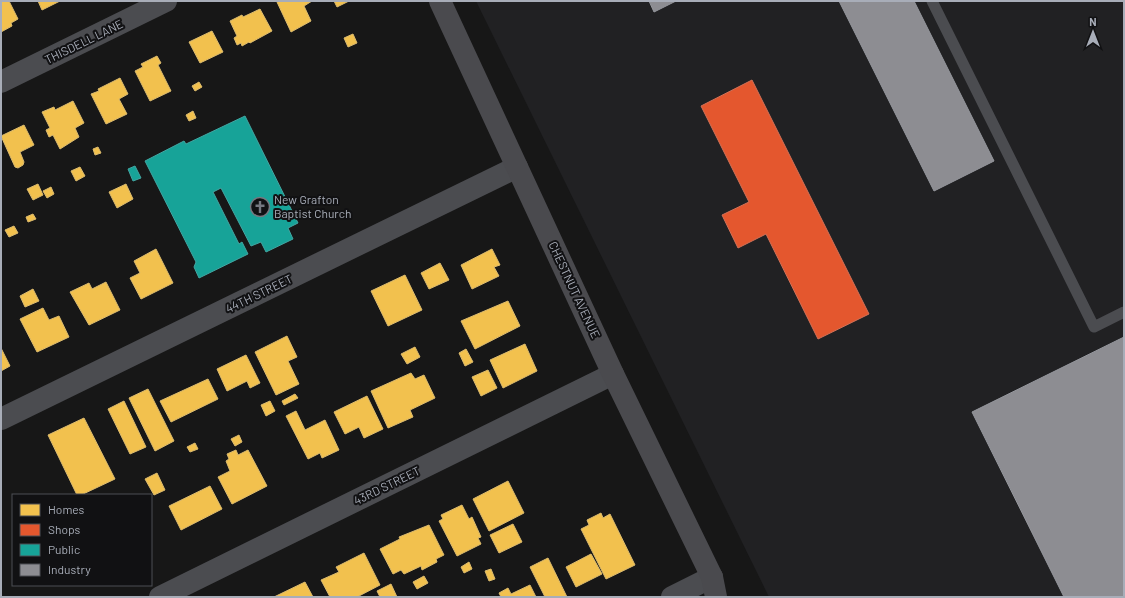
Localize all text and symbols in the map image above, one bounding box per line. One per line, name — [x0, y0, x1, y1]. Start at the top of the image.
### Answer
north arrow — [1073, 12, 1113, 52]
text: N — [1089, 15, 1097, 28]
street label: THISDELL LANE — [42, 16, 125, 66]
place label: New Grafton Baptist Church — [274, 192, 351, 220]
church icon: New Grafton Baptist Church — [249, 196, 271, 218]
street label: CHESTNUT AVENUE — [546, 239, 603, 340]
street label: 44TH STREET — [223, 271, 294, 315]
street label: 43RD STREET — [351, 463, 422, 507]
legend — [12, 494, 152, 586]
text: Homes — [48, 502, 85, 516]
text: Shops — [48, 522, 81, 536]
text: Public — [48, 542, 80, 556]
text: Industry — [48, 562, 91, 576]

